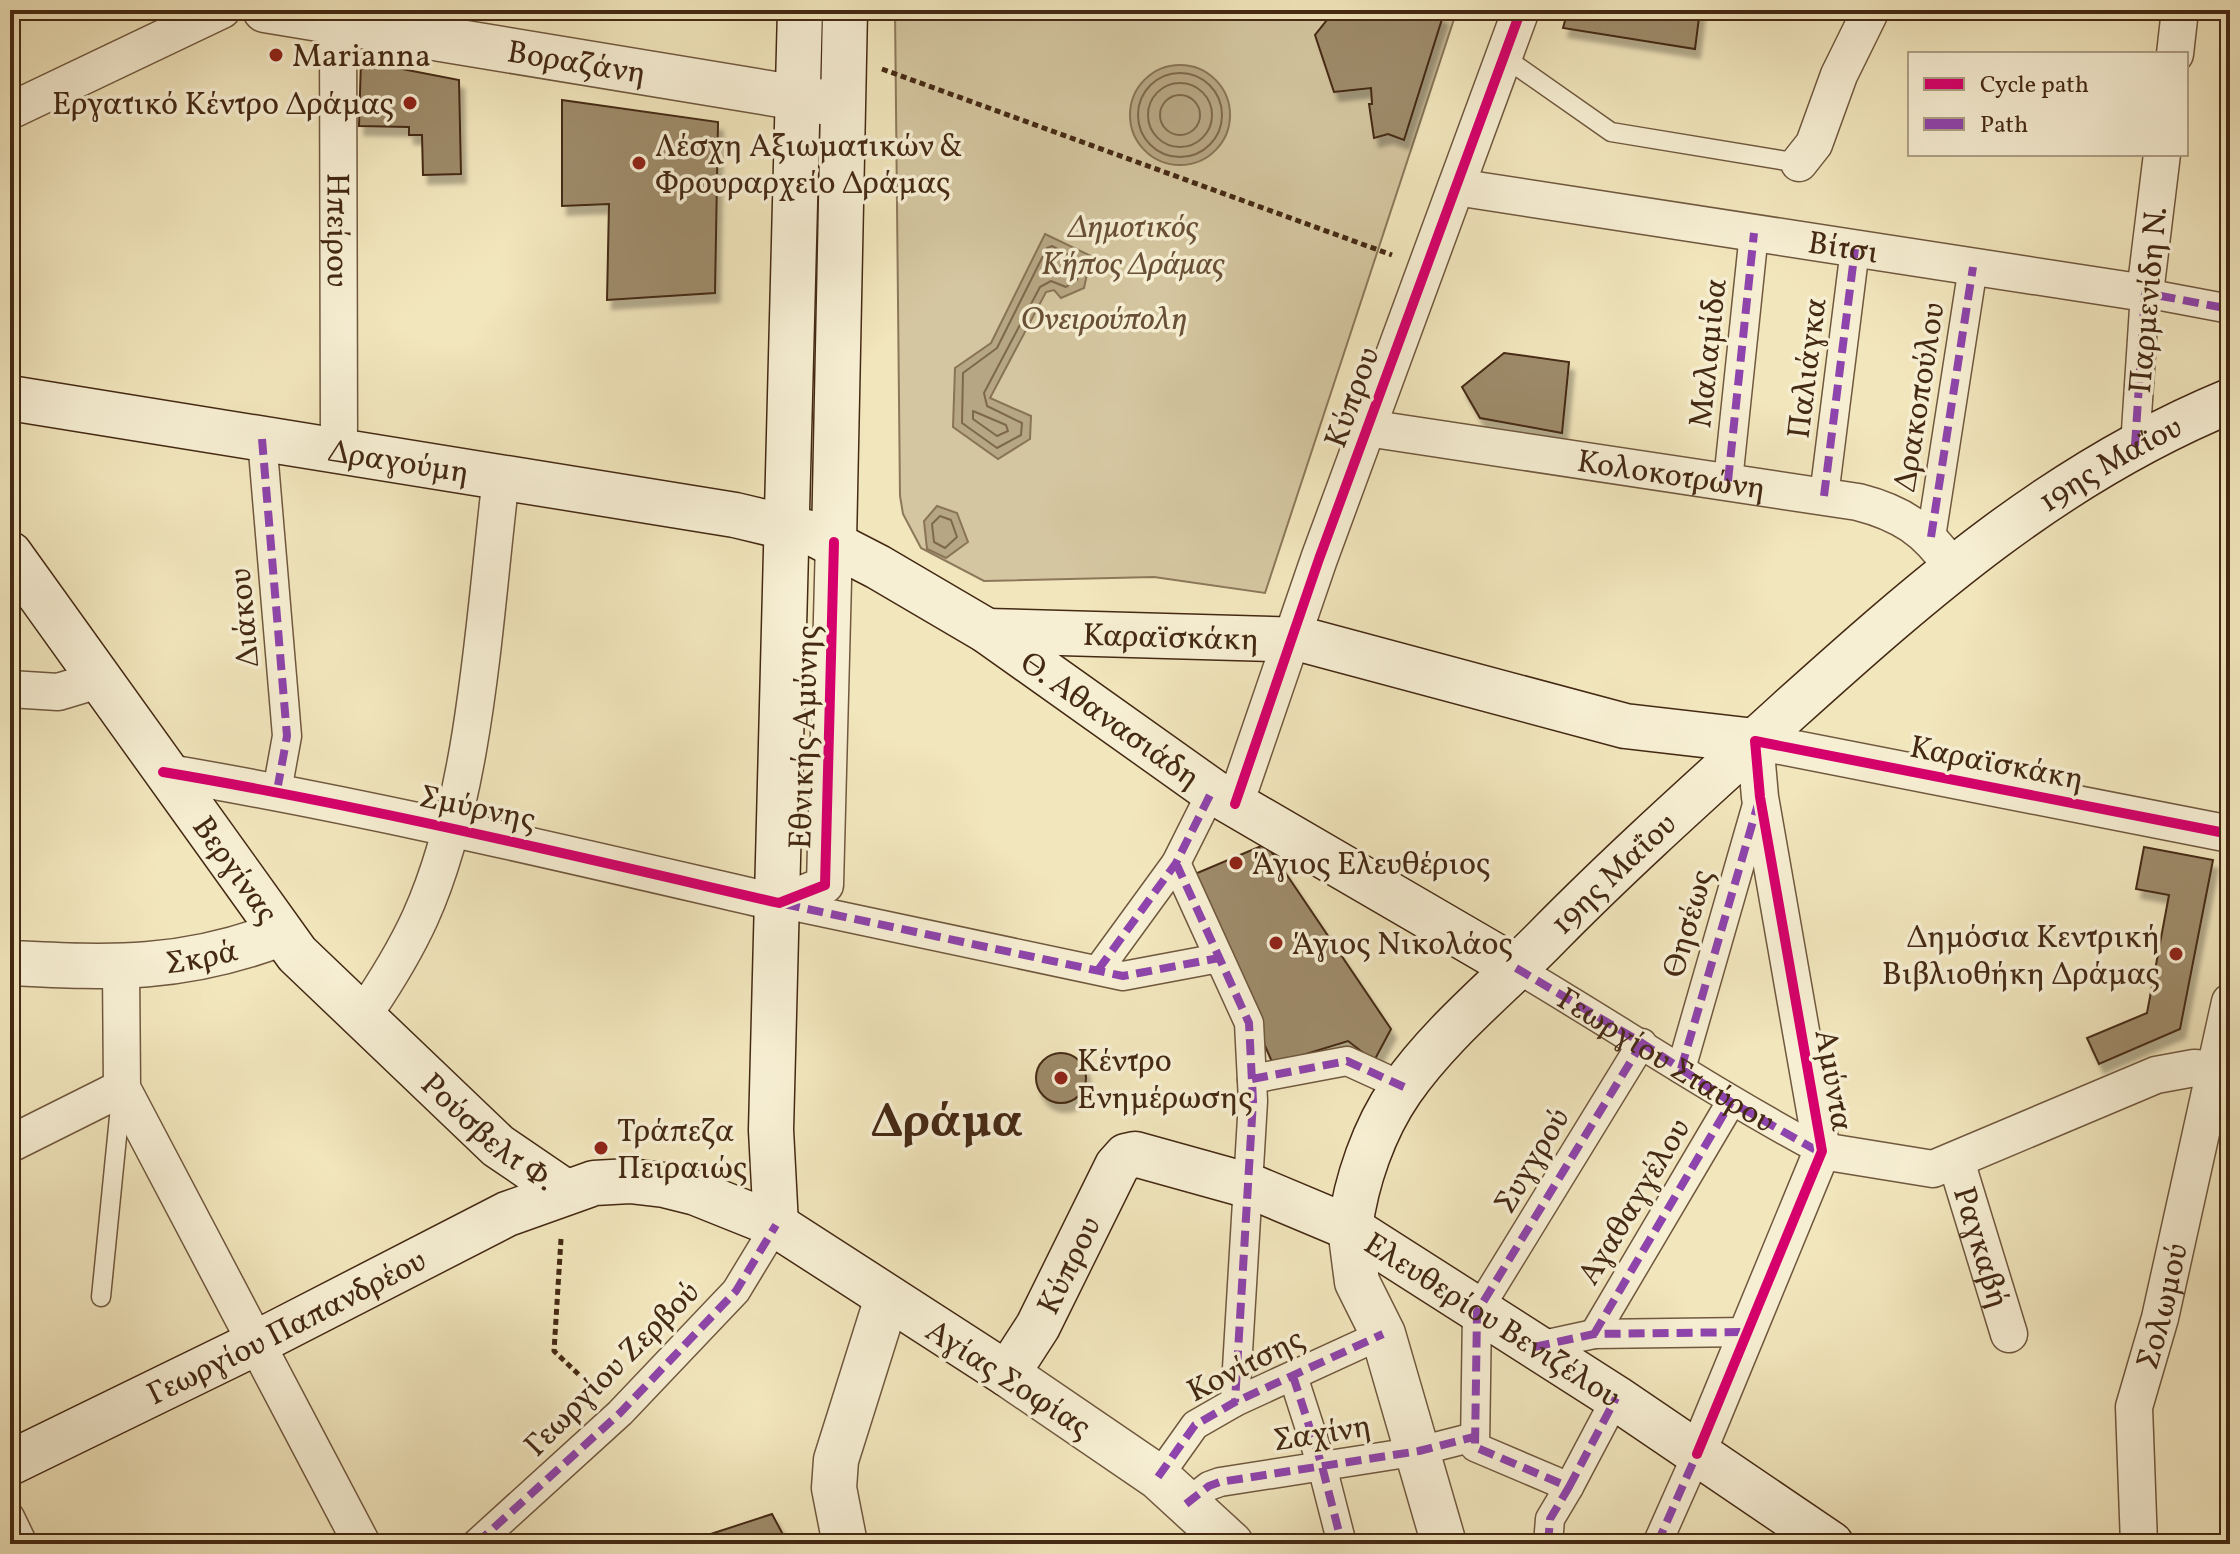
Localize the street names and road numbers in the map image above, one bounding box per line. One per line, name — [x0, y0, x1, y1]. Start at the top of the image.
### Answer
street label: Βοραζάνη — [504, 31, 649, 97]
street label: Ηπείρου — [313, 173, 358, 287]
street label: Παρμενίδη N. — [2120, 205, 2180, 395]
street label: Βίτσι — [1805, 222, 1881, 277]
street label: Μαλαμίδα — [1680, 276, 1740, 430]
street label: Παλιάγκα — [1779, 295, 1839, 441]
street label: Δρακοπούλου — [1884, 300, 1958, 495]
street label: Κύπρου — [1315, 342, 1392, 455]
street label: 19ης Μαΐου — [2031, 407, 2190, 524]
street label: Δραγούμη — [325, 431, 472, 497]
street label: Κολοκοτρώνη — [1574, 441, 1768, 513]
street label: Διάκου — [220, 566, 272, 669]
street label: Καραϊσκάκη — [1082, 615, 1260, 664]
street label: Εθνικής Αμύνης — [780, 624, 832, 850]
street label: Θ. Αθανασιάδη — [1010, 642, 1208, 801]
street label: Καραϊσκάκη — [1906, 727, 2087, 803]
street label: Σμύρνης — [415, 776, 540, 844]
street label: 19ης Μαΐου — [1542, 804, 1688, 946]
street label: Βεργίνας — [180, 808, 287, 934]
street label: Θησέως — [1653, 865, 1726, 983]
street label: Σκρά — [163, 930, 243, 987]
street label: Γεωργίου Σταύρου — [1548, 979, 1782, 1145]
street label: Αμύντα — [1801, 1026, 1863, 1135]
street label: Ρούσβελτ Φ. — [410, 1064, 563, 1204]
street label: Συγγρού — [1485, 1101, 1582, 1222]
street label: Αγαθαγγέλου — [1568, 1111, 1703, 1294]
street label: Ραγκαβή — [1940, 1182, 2019, 1314]
street label: Κύπρου — [1028, 1210, 1114, 1323]
street label: Ελευθερίου Βενιζέλου — [1354, 1223, 1628, 1420]
street label: Σολωμού — [2127, 1239, 2201, 1375]
street label: Γεωργίου Παπανδρέου — [140, 1240, 435, 1418]
street label: Γεωργίου Ζερβού — [515, 1272, 711, 1468]
street label: Αγίας Σοφίας — [916, 1310, 1099, 1451]
street label: Κονίτσης — [1180, 1319, 1312, 1415]
street label: Σαχίνη — [1270, 1406, 1375, 1464]

